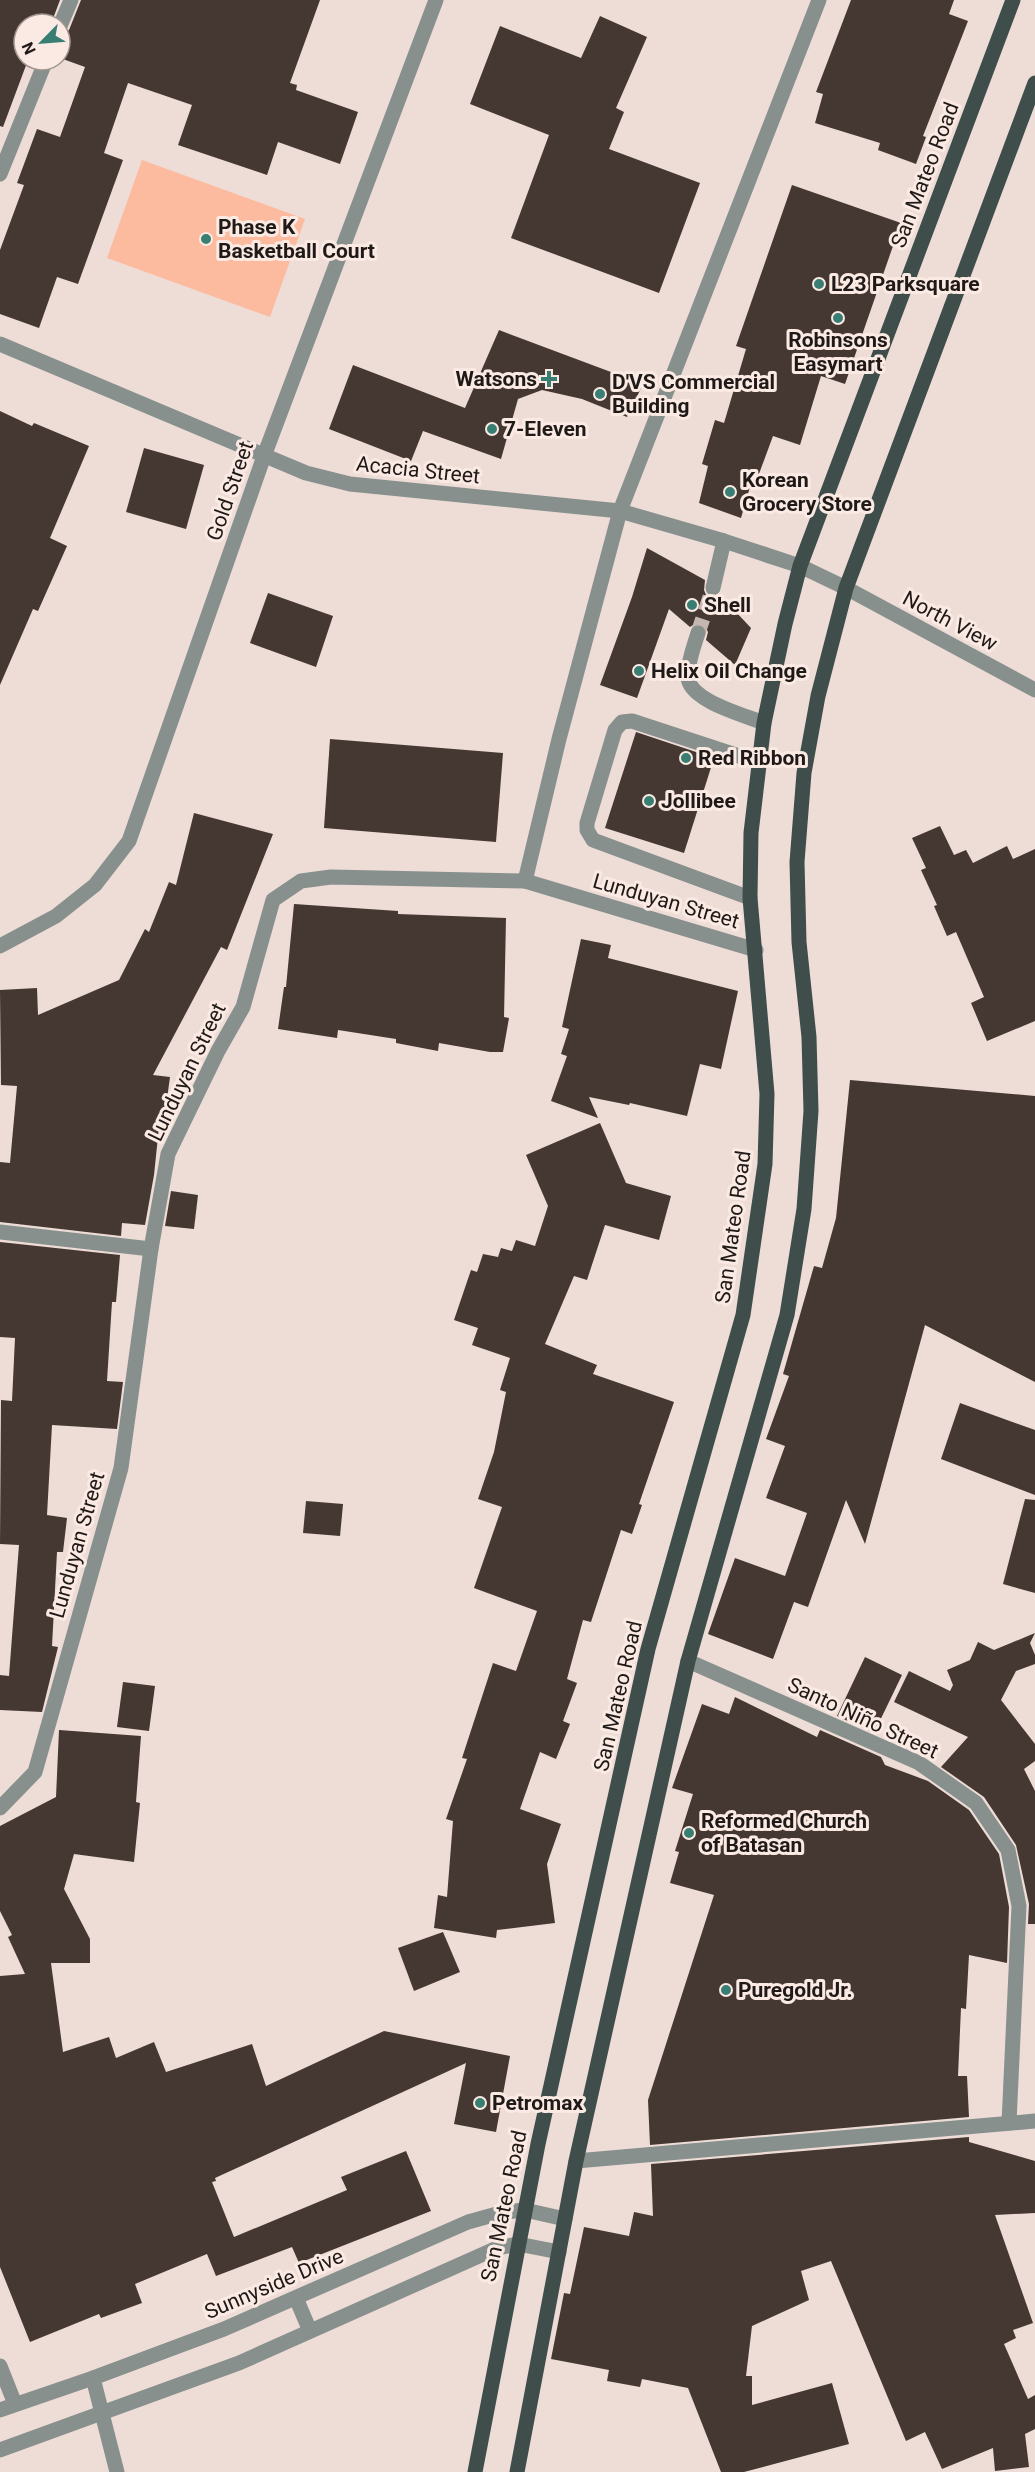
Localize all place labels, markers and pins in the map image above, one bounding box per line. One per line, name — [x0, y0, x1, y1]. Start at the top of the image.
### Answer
place label: Phase K Basketball Court — [218, 215, 375, 263]
marker: Phase K Basketball Court — [199, 232, 213, 246]
place label: L23 Parksquare — [831, 272, 980, 296]
marker: L23 Parksquare — [812, 277, 826, 291]
marker: Robinsons Easymart — [831, 311, 845, 325]
place label: Robinsons Easymart — [788, 328, 888, 376]
place label: Watsons — [455, 367, 537, 391]
place label: D'VS Commercial Building — [612, 370, 775, 418]
marker: Watsons — [542, 372, 556, 386]
marker: D'VS Commercial Building — [593, 387, 607, 401]
place label: 7-Eleven — [504, 417, 587, 441]
marker: 7-Eleven — [485, 422, 499, 436]
place label: Korean Grocery Store — [742, 468, 872, 516]
marker: Korean Grocery Store — [723, 485, 737, 499]
place label: Shell — [704, 593, 751, 617]
marker: Shell — [685, 598, 699, 612]
place label: Helix Oil Change — [651, 659, 807, 683]
marker: Helix Oil Change — [632, 664, 646, 678]
place label: Red Ribbon — [698, 746, 806, 770]
marker: Red Ribbon — [679, 751, 693, 765]
place label: Jollibee — [661, 789, 736, 813]
marker: Jollibee — [642, 794, 656, 808]
place label: Reformed Church of Batasan — [701, 1809, 867, 1857]
marker: Reformed Church of Batasan — [682, 1826, 696, 1840]
place label: Puregold Jr. — [738, 1978, 853, 2002]
marker: Puregold Jr. — [719, 1983, 733, 1997]
place label: Petromax — [492, 2091, 584, 2115]
marker: Petromax — [473, 2096, 487, 2110]

